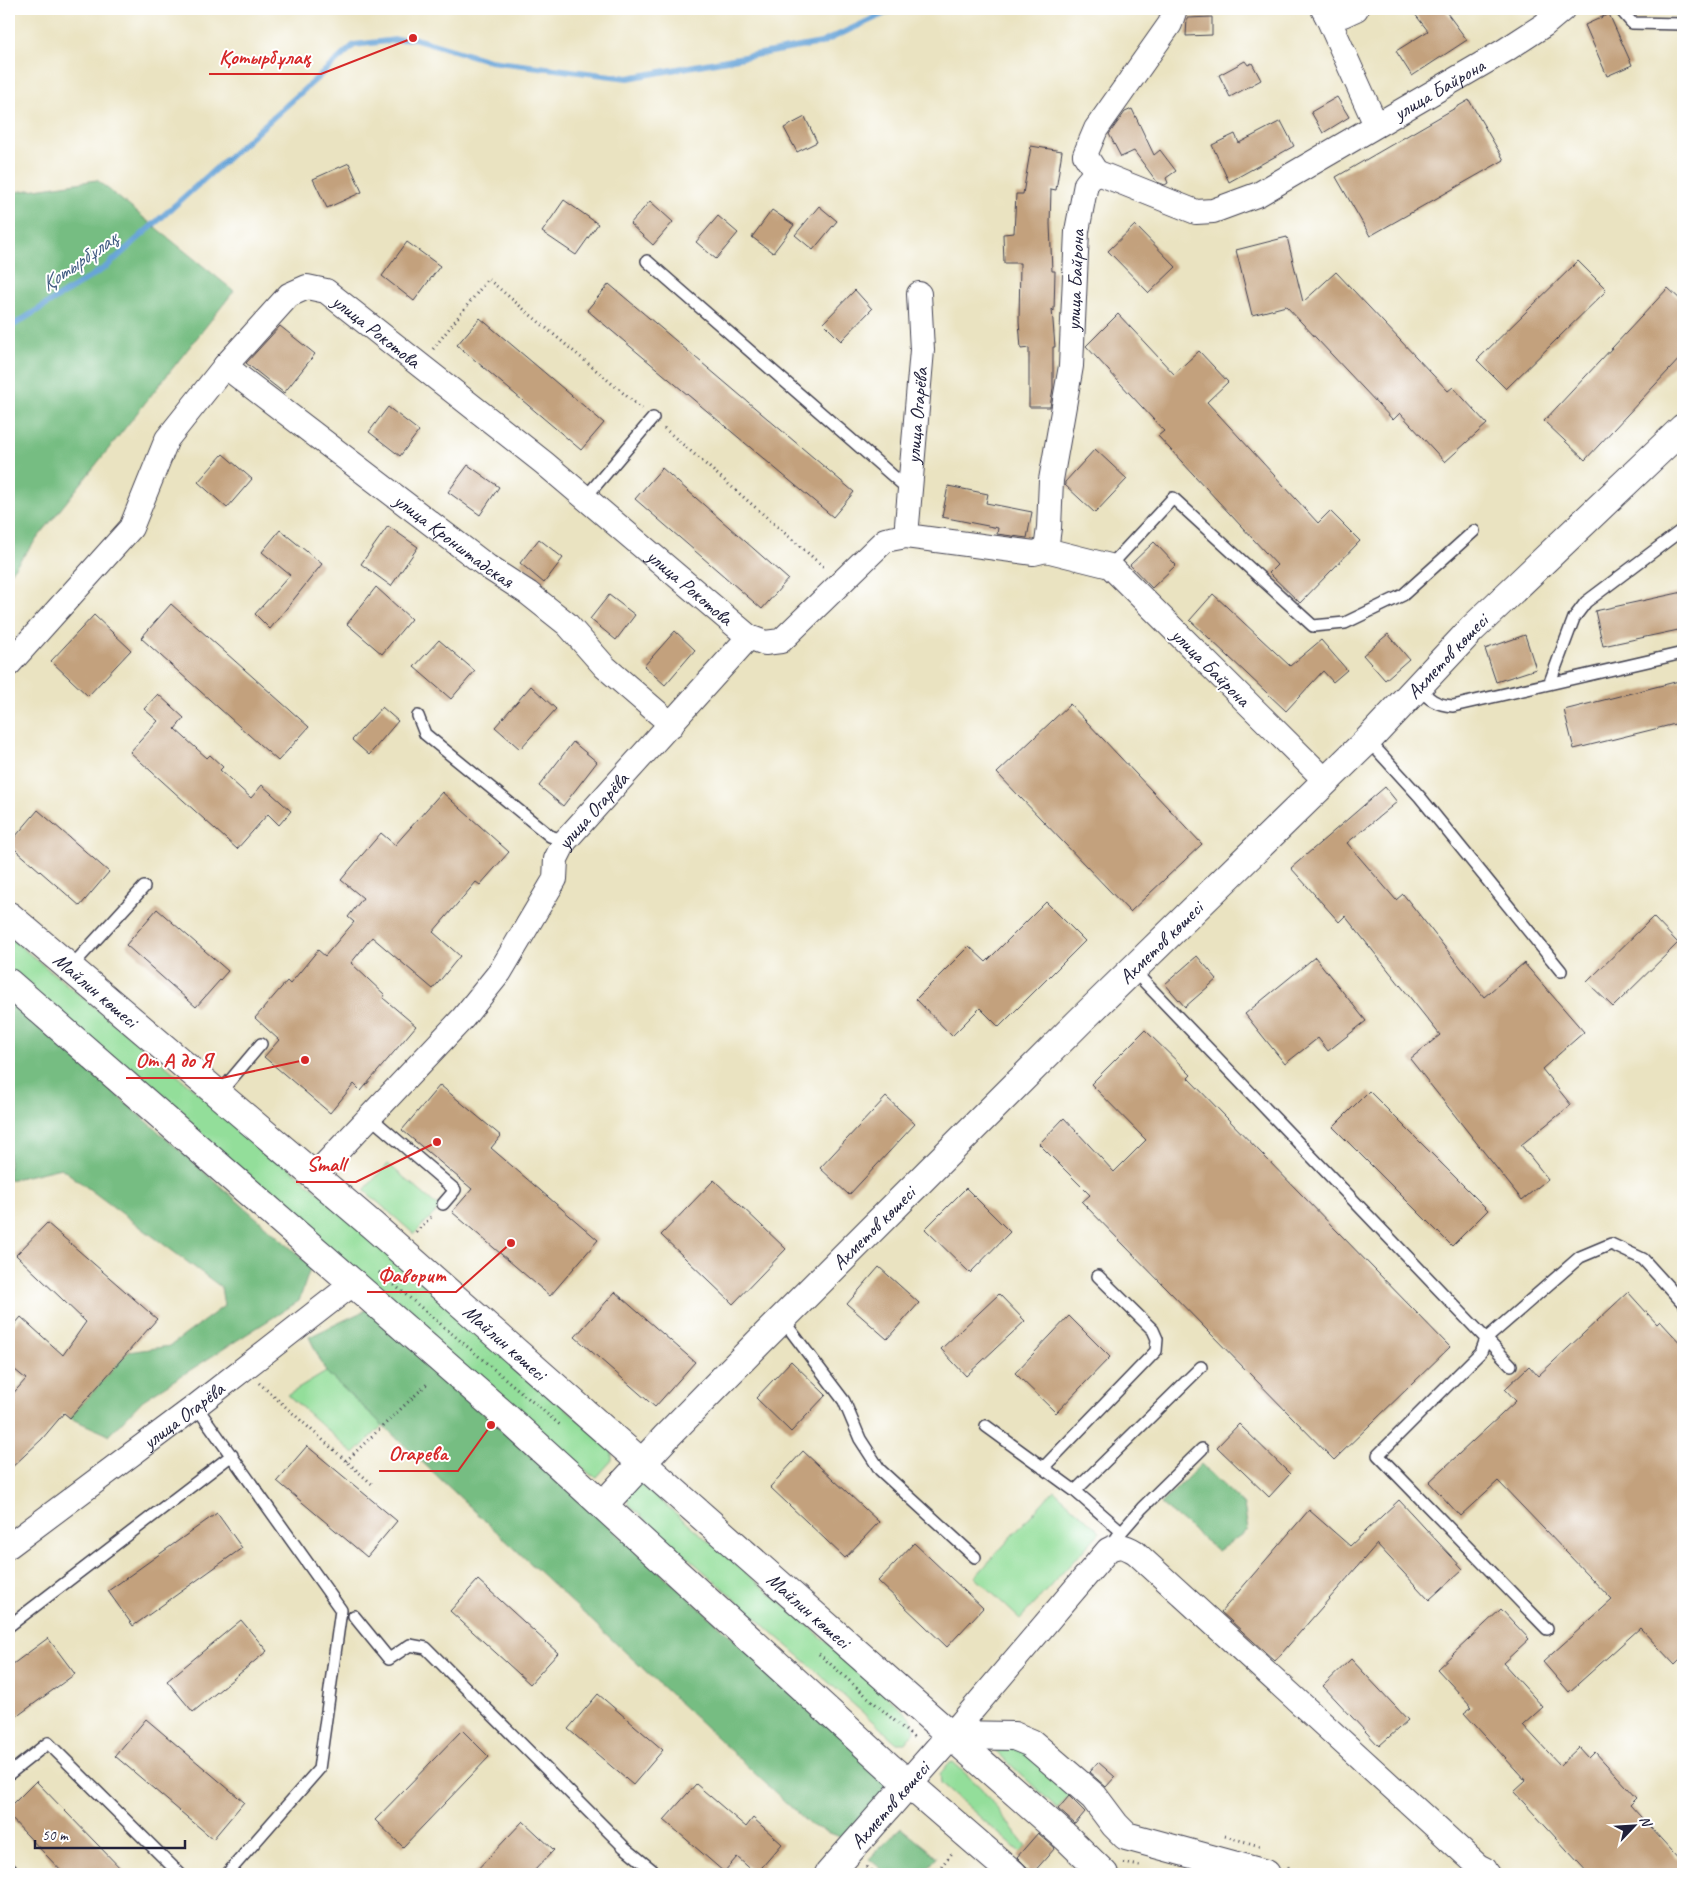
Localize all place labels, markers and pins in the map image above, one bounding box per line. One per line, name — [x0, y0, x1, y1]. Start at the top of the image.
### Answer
callout: Қотырбұлақ — [209, 38, 321, 74]
callout: От А до Я — [126, 1042, 222, 1078]
callout: Small — [296, 1146, 356, 1182]
callout: Фаворит — [367, 1256, 456, 1292]
callout: Огарева — [379, 1435, 458, 1471]

